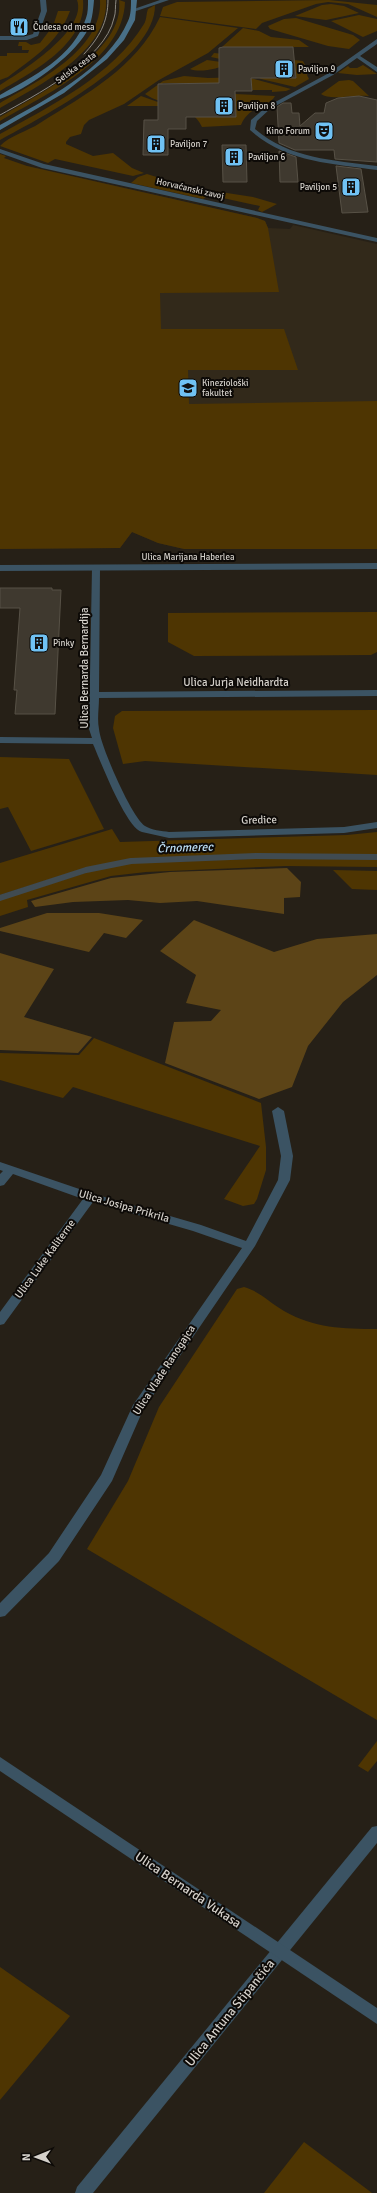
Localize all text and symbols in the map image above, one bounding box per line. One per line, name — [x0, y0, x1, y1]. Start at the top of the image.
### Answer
restaurant icon: Čudesa od mesa — [8, 16, 30, 38]
place label: Čudesa od mesa — [33, 20, 95, 33]
street label: Selska cesta — [54, 49, 99, 86]
building icon: Paviljon 9 — [273, 58, 295, 80]
place label: Paviljon 9 — [298, 64, 335, 75]
building icon: Paviljon 8 — [213, 95, 235, 117]
place label: Paviljon 8 — [238, 101, 275, 112]
theatre icon: Kino Forum — [313, 120, 335, 142]
place label: Kino Forum — [266, 126, 310, 137]
building icon: Paviljon 7 — [145, 133, 167, 155]
place label: Paviljon 7 — [170, 139, 207, 150]
building icon: Paviljon 6 — [223, 146, 245, 168]
place label: Paviljon 6 — [248, 152, 285, 163]
street label: Horvaćanski zavoj — [155, 176, 225, 202]
building icon: Paviljon 5 — [340, 176, 362, 198]
place label: Paviljon 5 — [300, 182, 337, 193]
school or university icon: Kineziološki fakultet — [177, 377, 199, 399]
place label: Kineziološki fakultet — [202, 378, 248, 399]
street label: Ulica Marijana Haberlea — [142, 552, 235, 563]
street label: Ulica Bernarda Bernardija — [78, 607, 91, 729]
building icon: Pinky — [28, 632, 50, 654]
place label: Pinky — [53, 638, 75, 649]
street label: Ulica Jurja Neidhardta — [183, 676, 289, 689]
street label: Gredice — [241, 813, 277, 827]
water label: Črnomerec — [157, 839, 215, 856]
street label: Ulica Josipa Prikrila — [77, 1187, 171, 1225]
street label: Ulica Luke Kaliterne — [12, 1217, 78, 1301]
street label: Ulica Vlade Ranogajca — [130, 1322, 198, 1417]
street label: Ulica Bernarda Vukasa — [132, 1848, 244, 1932]
street label: Ulica Antuna Stipančića — [182, 1956, 278, 2070]
north arrow — [16, 2137, 56, 2177]
text: N — [20, 2153, 33, 2161]

